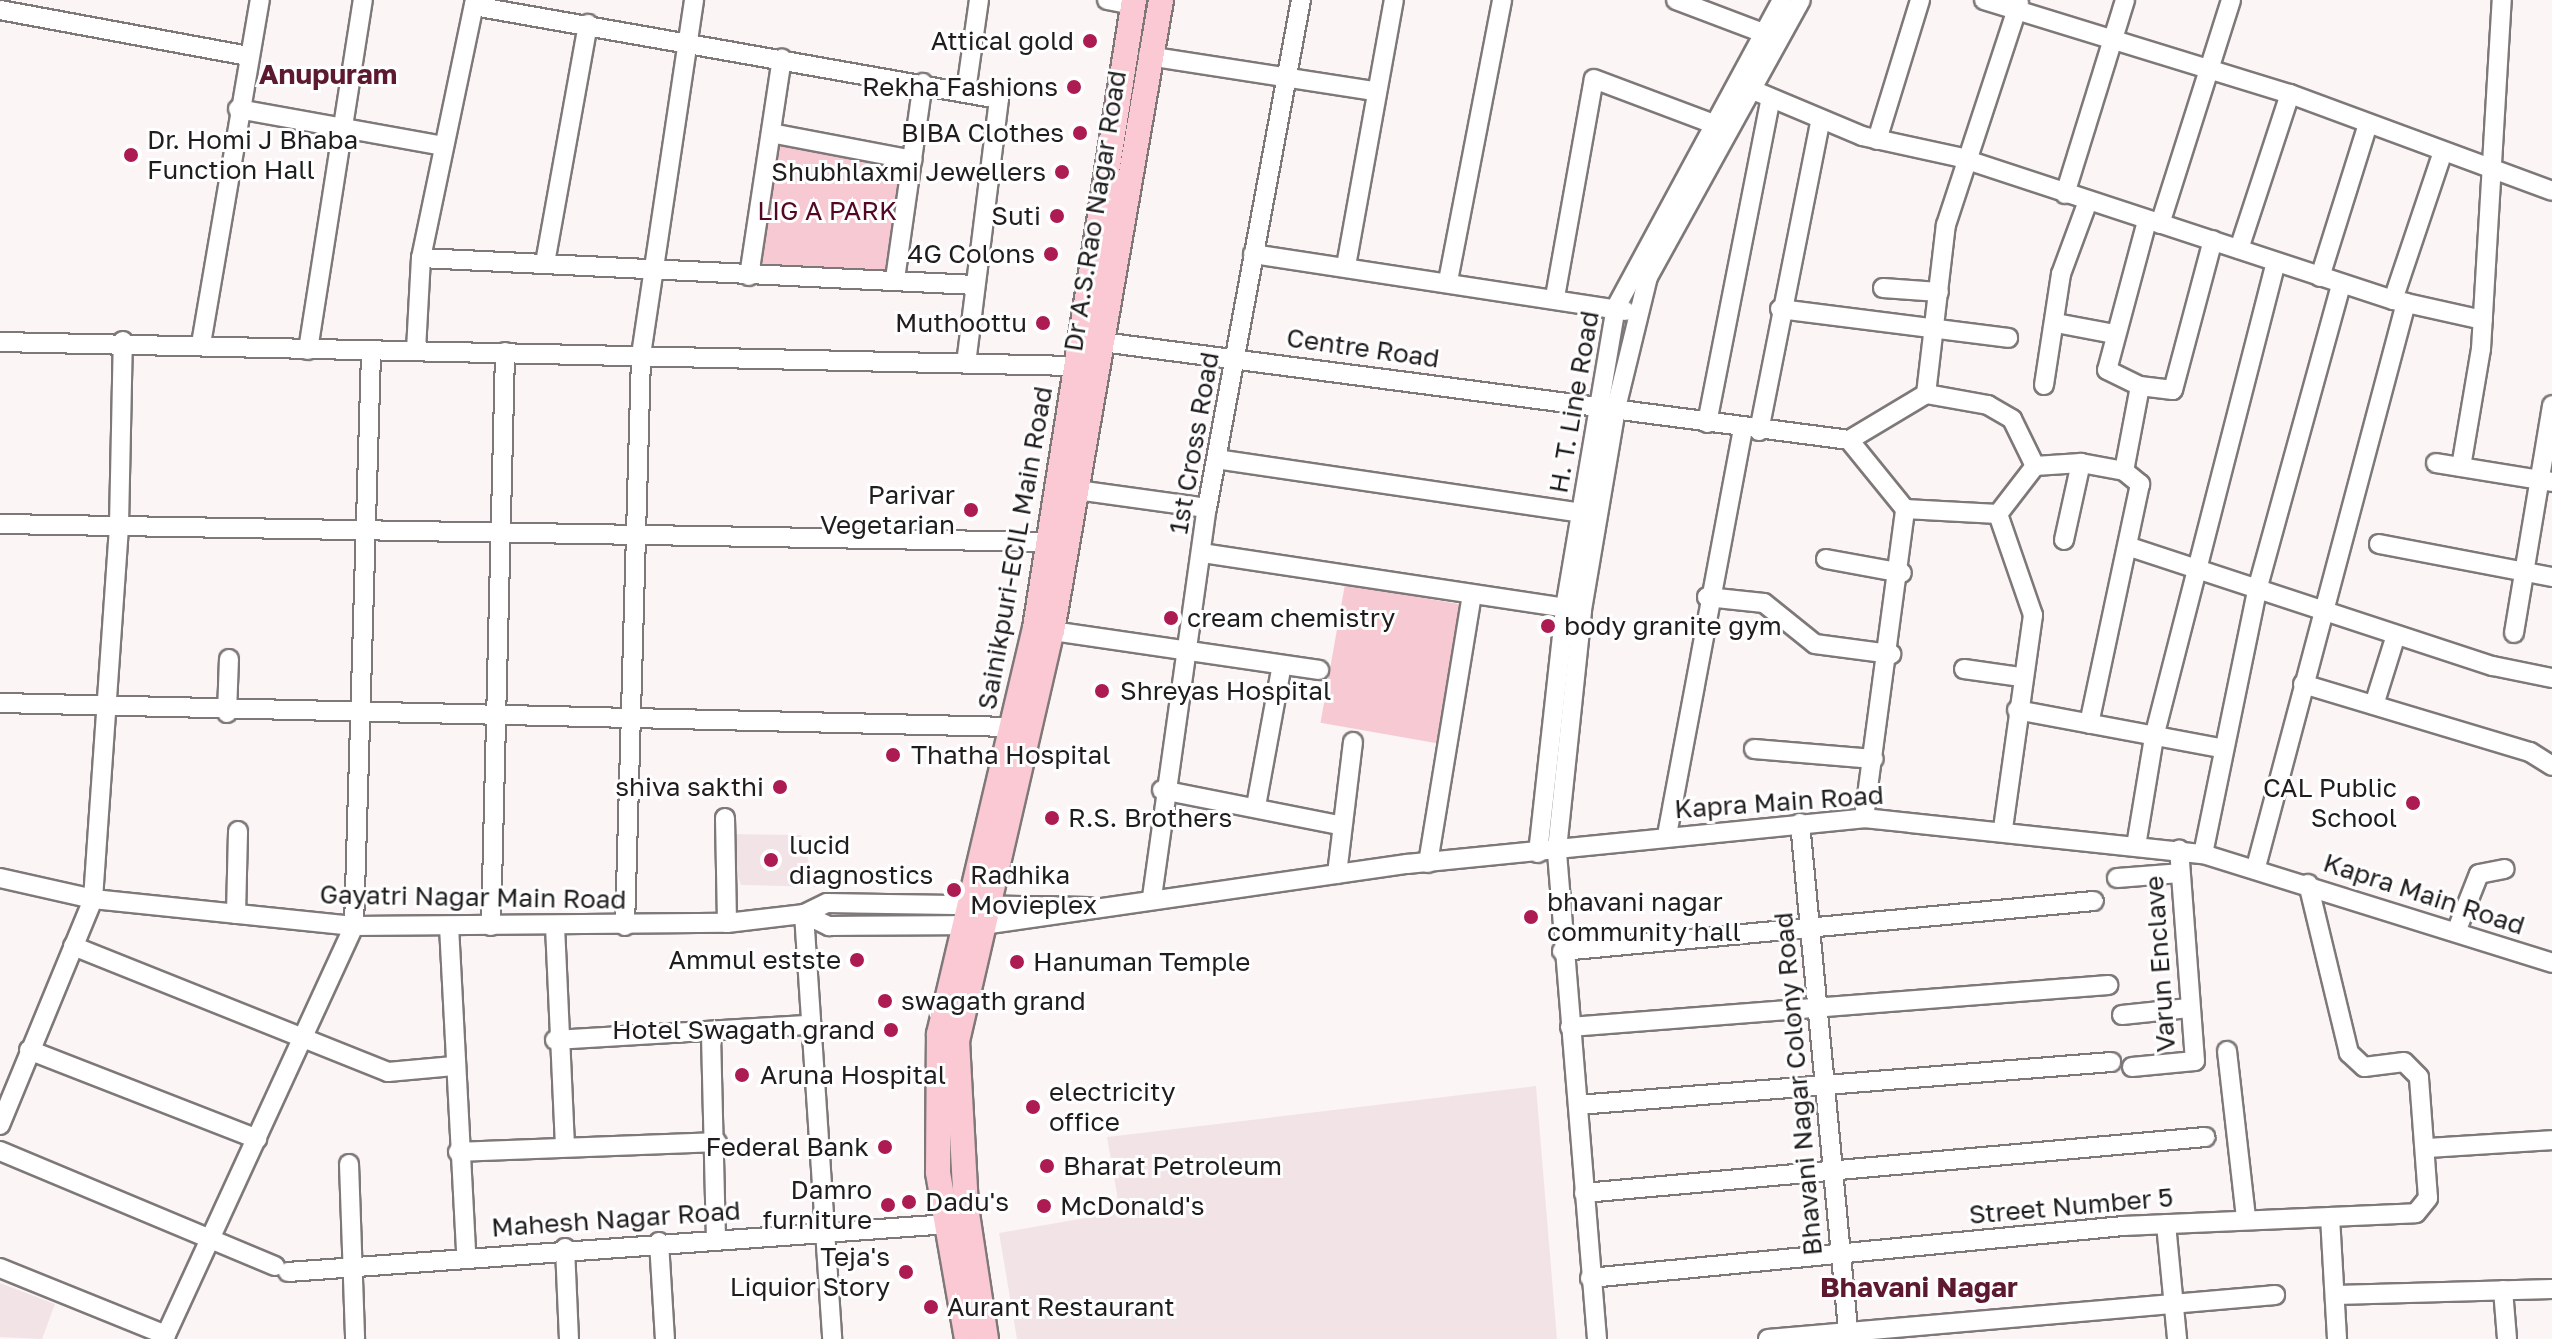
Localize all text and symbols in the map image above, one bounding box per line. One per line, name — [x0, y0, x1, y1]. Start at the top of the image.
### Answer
place label: Attical gold — [931, 25, 1074, 57]
marker: Attical gold — [1081, 32, 1099, 50]
district label: Anupuram — [259, 57, 397, 91]
street label: Dr A.S.Rao Nagar Road — [1057, 68, 1133, 354]
place label: Rekha Fashions — [862, 71, 1058, 103]
marker: Rekha Fashions — [1065, 78, 1083, 96]
place label: BIBA Clothes — [901, 117, 1064, 149]
place label: Dr. Homi J Bhaba Function Hall — [147, 124, 358, 186]
marker: BIBA Clothes — [1071, 124, 1089, 142]
marker: Dr. Homi J Bhaba Function Hall — [122, 146, 140, 164]
place label: Shubhlaxmi Jewellers — [771, 156, 1046, 188]
marker: Shubhlaxmi Jewellers — [1053, 163, 1071, 181]
park label: LIG A PARK — [757, 195, 897, 227]
place label: Suti — [991, 200, 1041, 232]
marker: Suti — [1048, 207, 1066, 225]
place label: 4G Colons — [908, 238, 1035, 270]
marker: 4G Colons — [1042, 245, 1060, 263]
place label: Muthoottu — [895, 307, 1027, 339]
street label: H. T. Line Road — [1543, 308, 1605, 496]
marker: Muthoottu — [1034, 314, 1052, 332]
street label: Centre Road — [1285, 322, 1441, 374]
street label: 1st Cross Road — [1163, 350, 1225, 536]
street label: Sainikpuri-ECIL Main Road — [971, 384, 1059, 712]
place label: Parivar Vegetarian — [820, 479, 955, 540]
marker: Parivar Vegetarian — [962, 501, 980, 519]
place label: cream chemistry — [1187, 602, 1395, 634]
marker: cream chemistry — [1162, 609, 1180, 627]
place label: body granite gym — [1564, 610, 1782, 642]
marker: body granite gym — [1539, 617, 1557, 635]
place label: Shreyas Hospital — [1120, 675, 1331, 707]
marker: Shreyas Hospital — [1091, 680, 1113, 702]
place label: Thatha Hospital — [911, 739, 1111, 771]
marker: Thatha Hospital — [882, 744, 904, 766]
place label: shiva sakthi — [615, 771, 764, 803]
place label: CAL Public School — [2263, 772, 2397, 834]
marker: shiva sakthi — [771, 778, 789, 796]
street label: Kapra Main Road — [1673, 779, 1885, 825]
marker: CAL Public School — [2404, 794, 2422, 812]
place label: R.S. Brothers — [1068, 802, 1232, 834]
marker: R.S. Brothers — [1043, 809, 1061, 827]
place label: lucid diagnostics — [789, 829, 933, 890]
street label: Kapra Main Road — [2319, 847, 2529, 941]
marker: lucid diagnostics — [760, 849, 782, 871]
place label: Radhika Movieplex — [970, 859, 1097, 920]
street label: Varun Enclave — [2138, 875, 2182, 1053]
street label: Gayatri Nagar Main Road — [319, 879, 627, 915]
marker: Radhika Movieplex — [945, 881, 963, 899]
place label: bhavani nagar community hall — [1547, 886, 1741, 948]
marker: bhavani nagar community hall — [1522, 908, 1540, 926]
street label: Bhavani Nagar Colony Road — [1767, 911, 1829, 1257]
place label: Ammul estste — [668, 944, 841, 976]
place label: Hanuman Temple — [1033, 946, 1250, 978]
marker: Ammul estste — [848, 951, 866, 969]
marker: Hanuman Temple — [1008, 953, 1026, 971]
place label: swagath grand — [901, 985, 1086, 1017]
marker: swagath grand — [876, 992, 894, 1010]
place label: Hotel Swagath grand — [612, 1014, 875, 1046]
marker: Hotel Swagath grand — [882, 1021, 900, 1039]
place label: Aruna Hospital — [760, 1059, 946, 1091]
marker: Aruna Hospital — [731, 1064, 753, 1086]
place label: electricity office — [1049, 1076, 1176, 1138]
marker: electricity office — [1024, 1098, 1042, 1116]
place label: Federal Bank — [705, 1131, 869, 1163]
marker: Federal Bank — [876, 1138, 894, 1156]
place label: Bharat Petroleum — [1063, 1150, 1282, 1182]
marker: Bharat Petroleum — [1038, 1157, 1056, 1175]
place label: Damro furniture — [763, 1174, 872, 1236]
street label: Street Number 5 — [1968, 1182, 2174, 1230]
place label: Dadu's — [925, 1186, 1009, 1218]
place label: McDonald's — [1060, 1190, 1205, 1222]
marker: Dadu's — [900, 1193, 918, 1211]
street label: Mahesh Nagar Road — [490, 1195, 742, 1243]
marker: Damro furniture — [879, 1196, 897, 1214]
marker: McDonald's — [1035, 1197, 1053, 1215]
place label: Teja's Liquior Story — [730, 1241, 890, 1302]
marker: Teja's Liquior Story — [897, 1263, 915, 1281]
district label: Bhavani Nagar — [1820, 1270, 2018, 1304]
place label: Aurant Restaurant — [947, 1291, 1175, 1323]
marker: Aurant Restaurant — [922, 1298, 940, 1316]

